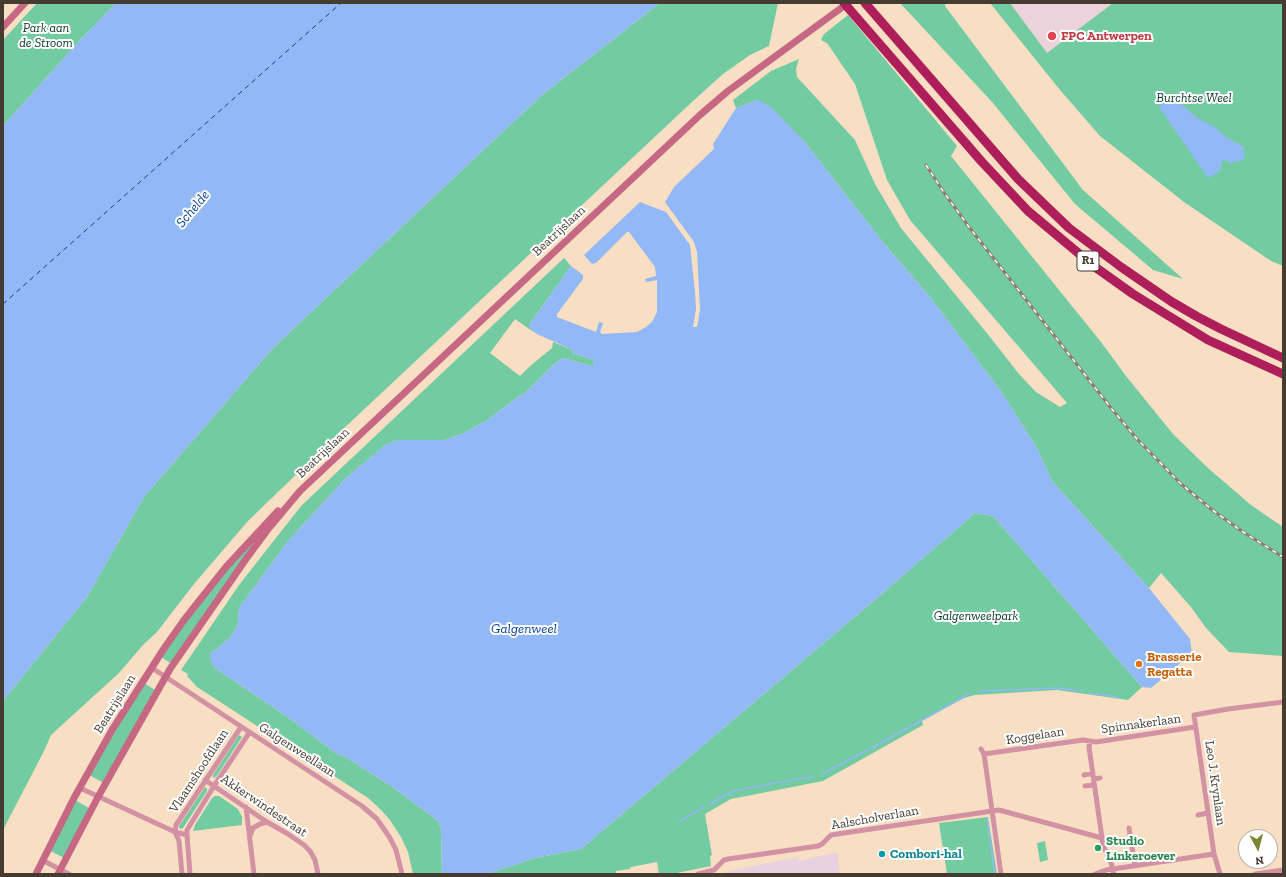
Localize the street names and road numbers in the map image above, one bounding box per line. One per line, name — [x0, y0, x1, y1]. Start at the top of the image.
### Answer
street label: Beatrijslaan — [529, 203, 589, 259]
road number: R1 — [1077, 251, 1099, 271]
street label: Beatrijslaan — [293, 425, 353, 481]
street label: Beatrijslaan — [91, 672, 139, 736]
street label: Spinnakerlaan — [1100, 711, 1182, 737]
street label: Galgenweellaan — [256, 719, 338, 781]
street label: Koggelaan — [1005, 724, 1065, 748]
street label: Vlaamshoofdlaan — [166, 726, 232, 816]
street label: Leo J. Krynlaan — [1201, 740, 1229, 826]
street label: Akkerwindestraat — [218, 771, 310, 841]
street label: Aalscholverlaan — [830, 803, 920, 833]

